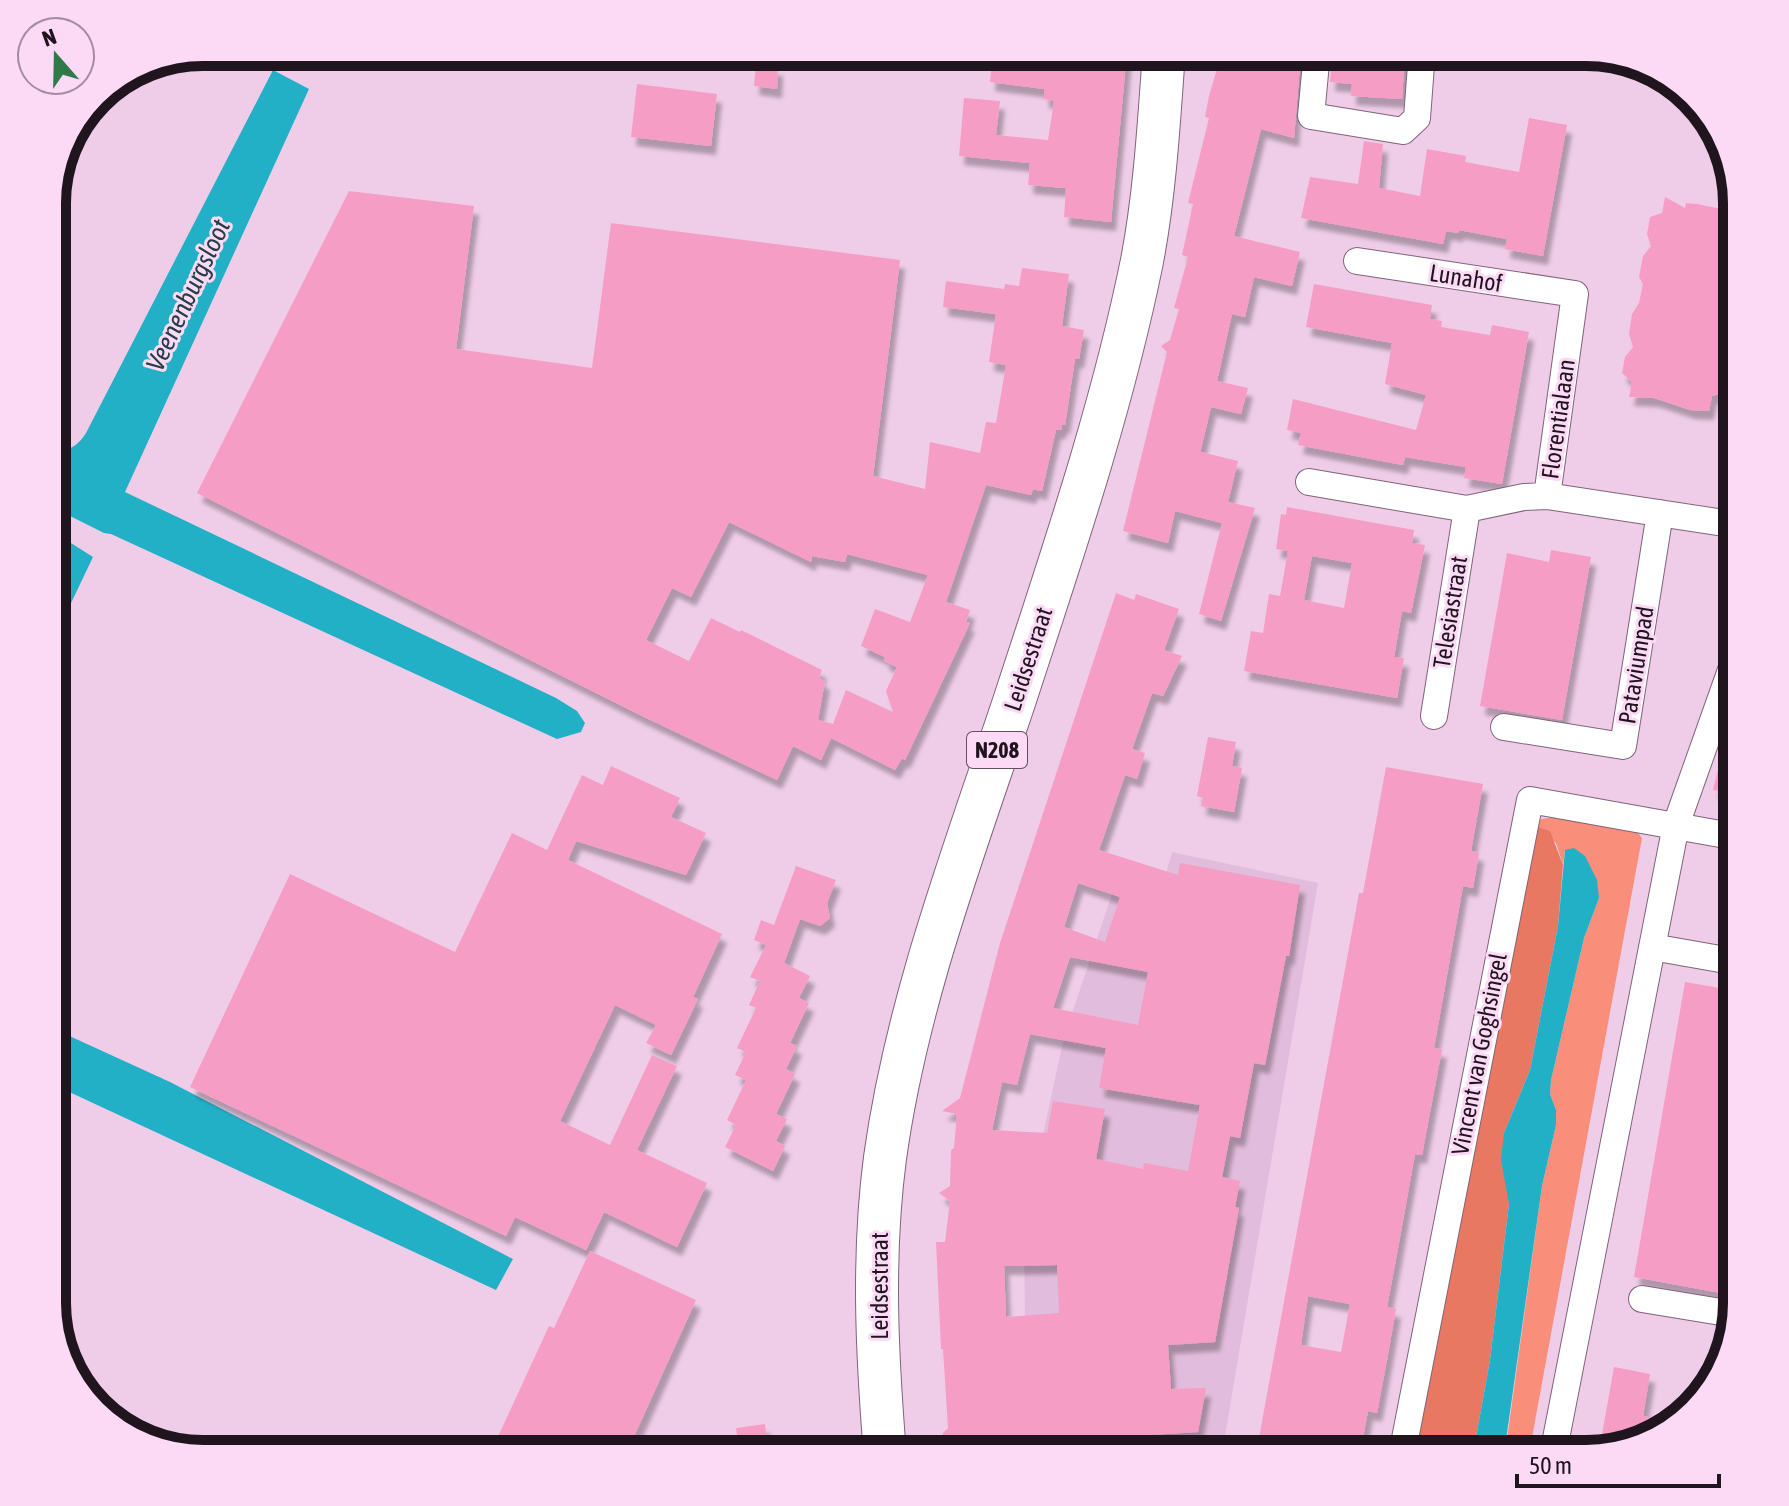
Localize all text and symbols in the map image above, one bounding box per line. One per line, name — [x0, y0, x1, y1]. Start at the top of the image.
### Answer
north arrow — [16, 16, 96, 96]
text: N — [39, 23, 60, 52]
water label: Veenenburgsloot — [140, 214, 236, 376]
street label: Lunahof — [1428, 259, 1505, 297]
street label: Florentialaan — [1536, 357, 1580, 481]
street label: Telesiastraat — [1428, 554, 1472, 670]
street label: Leidsestraat — [999, 604, 1058, 714]
street label: Pataviumpad — [1613, 604, 1659, 726]
road number: N208 — [967, 732, 1027, 768]
street label: Vincent van Goghsingel — [1446, 950, 1512, 1157]
street label: Leidsestraat — [866, 1232, 893, 1340]
scale bar — [1517, 1438, 1719, 1488]
text: 50 m — [1529, 1452, 1572, 1479]

